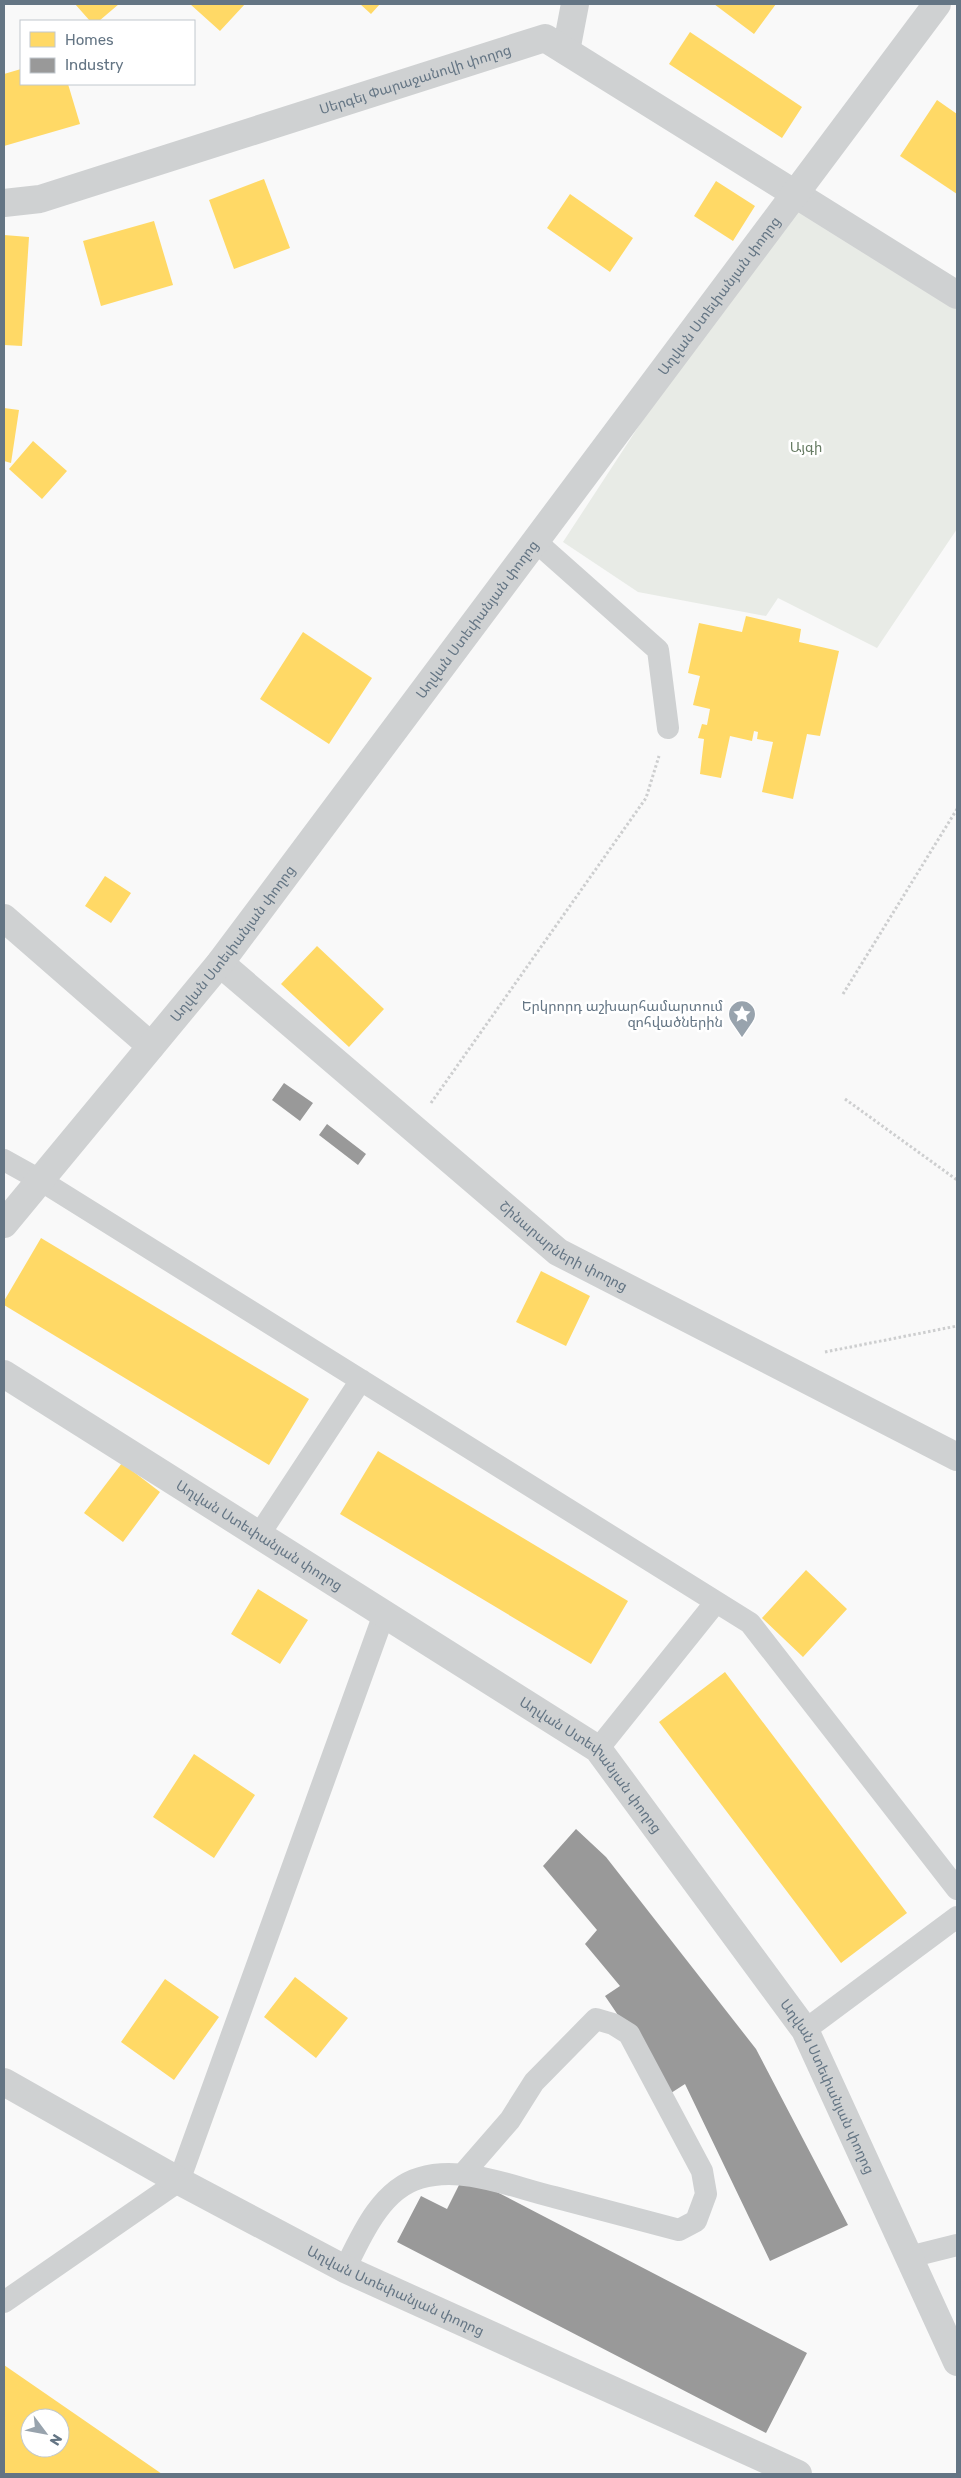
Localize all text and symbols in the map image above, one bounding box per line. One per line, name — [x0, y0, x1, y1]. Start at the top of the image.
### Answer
legend — [20, 20, 195, 85]
text: Homes — [65, 31, 114, 49]
street label: Սերգեյ Փարաջանովի փողոց — [317, 41, 513, 118]
text: Industry — [65, 56, 124, 74]
street label: Աղվան Ստեփանյան փողոց — [655, 213, 784, 379]
park label: Այգի — [790, 439, 822, 456]
street label: Աղվան Ստեփանյան փողոց — [413, 537, 542, 702]
street label: Աղվան Ստեփանյան փողոց — [167, 862, 299, 1025]
place label: Երկրորդ աշխարհամարտում զոհվածներին — [522, 998, 723, 1031]
place icon: Երկրորդ աշխարհամարտում զոհվածներին — [727, 999, 757, 1038]
street label: Շինարարների փողոց — [496, 1198, 630, 1295]
street label: Աղվան Ստեփանյան փողոց — [173, 1477, 346, 1595]
street label: Աղվան Ստեփանյան փողոց — [516, 1693, 665, 1837]
street label: Աղվան Ստեփանյան փողոց — [776, 1996, 878, 2177]
street label: Աղվան Ստեփանյան փողոց — [304, 2242, 487, 2340]
north arrow — [20, 2408, 70, 2458]
text: N — [46, 2431, 65, 2448]

